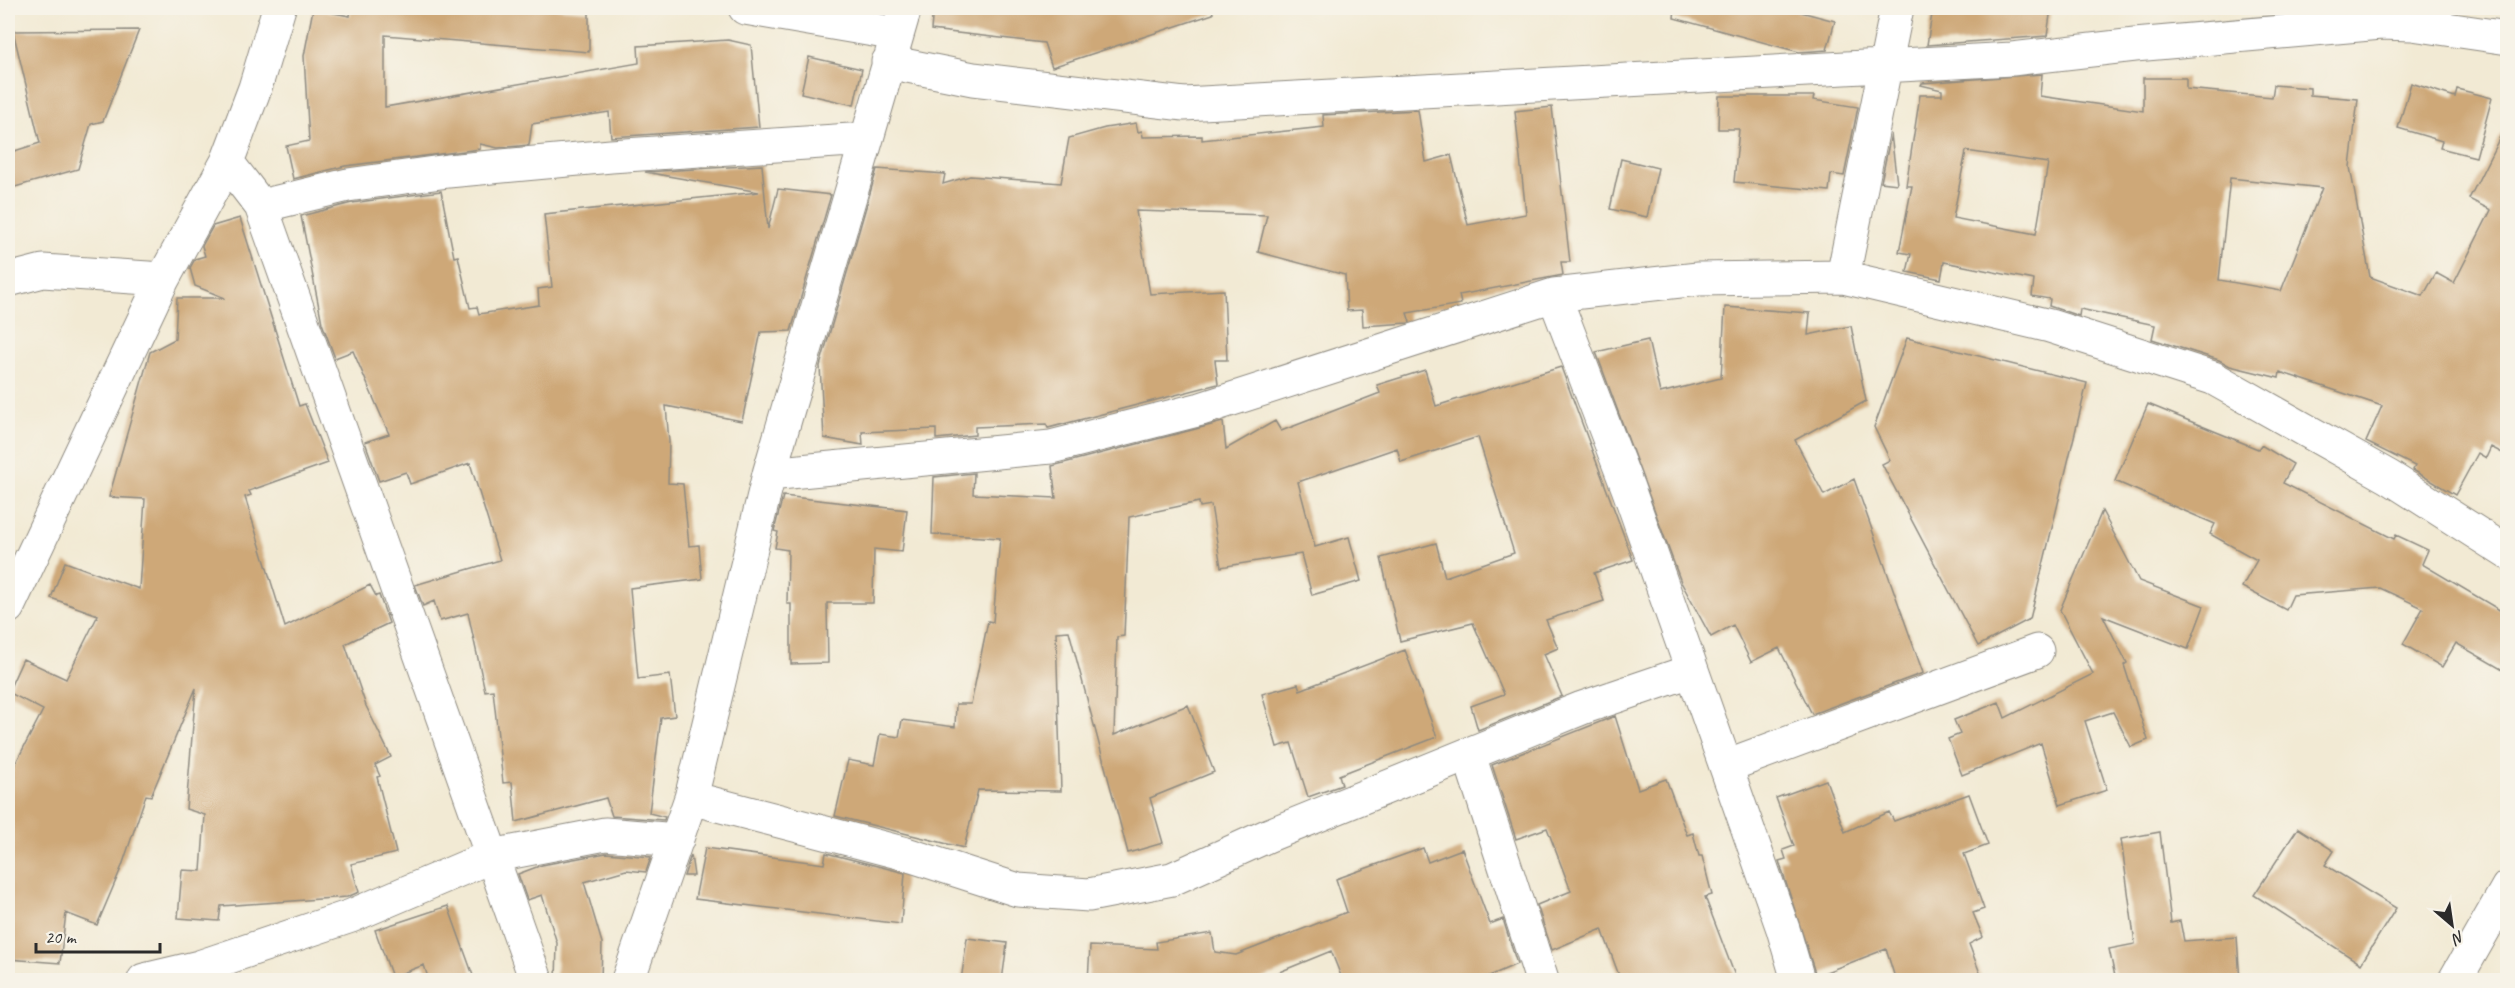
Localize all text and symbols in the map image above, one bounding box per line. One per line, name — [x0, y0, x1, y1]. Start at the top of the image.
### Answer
north arrow — [2422, 895, 2482, 955]
scale bar — [36, 916, 160, 954]
text: 20 m — [45, 926, 78, 948]
text: N — [2447, 926, 2468, 950]

